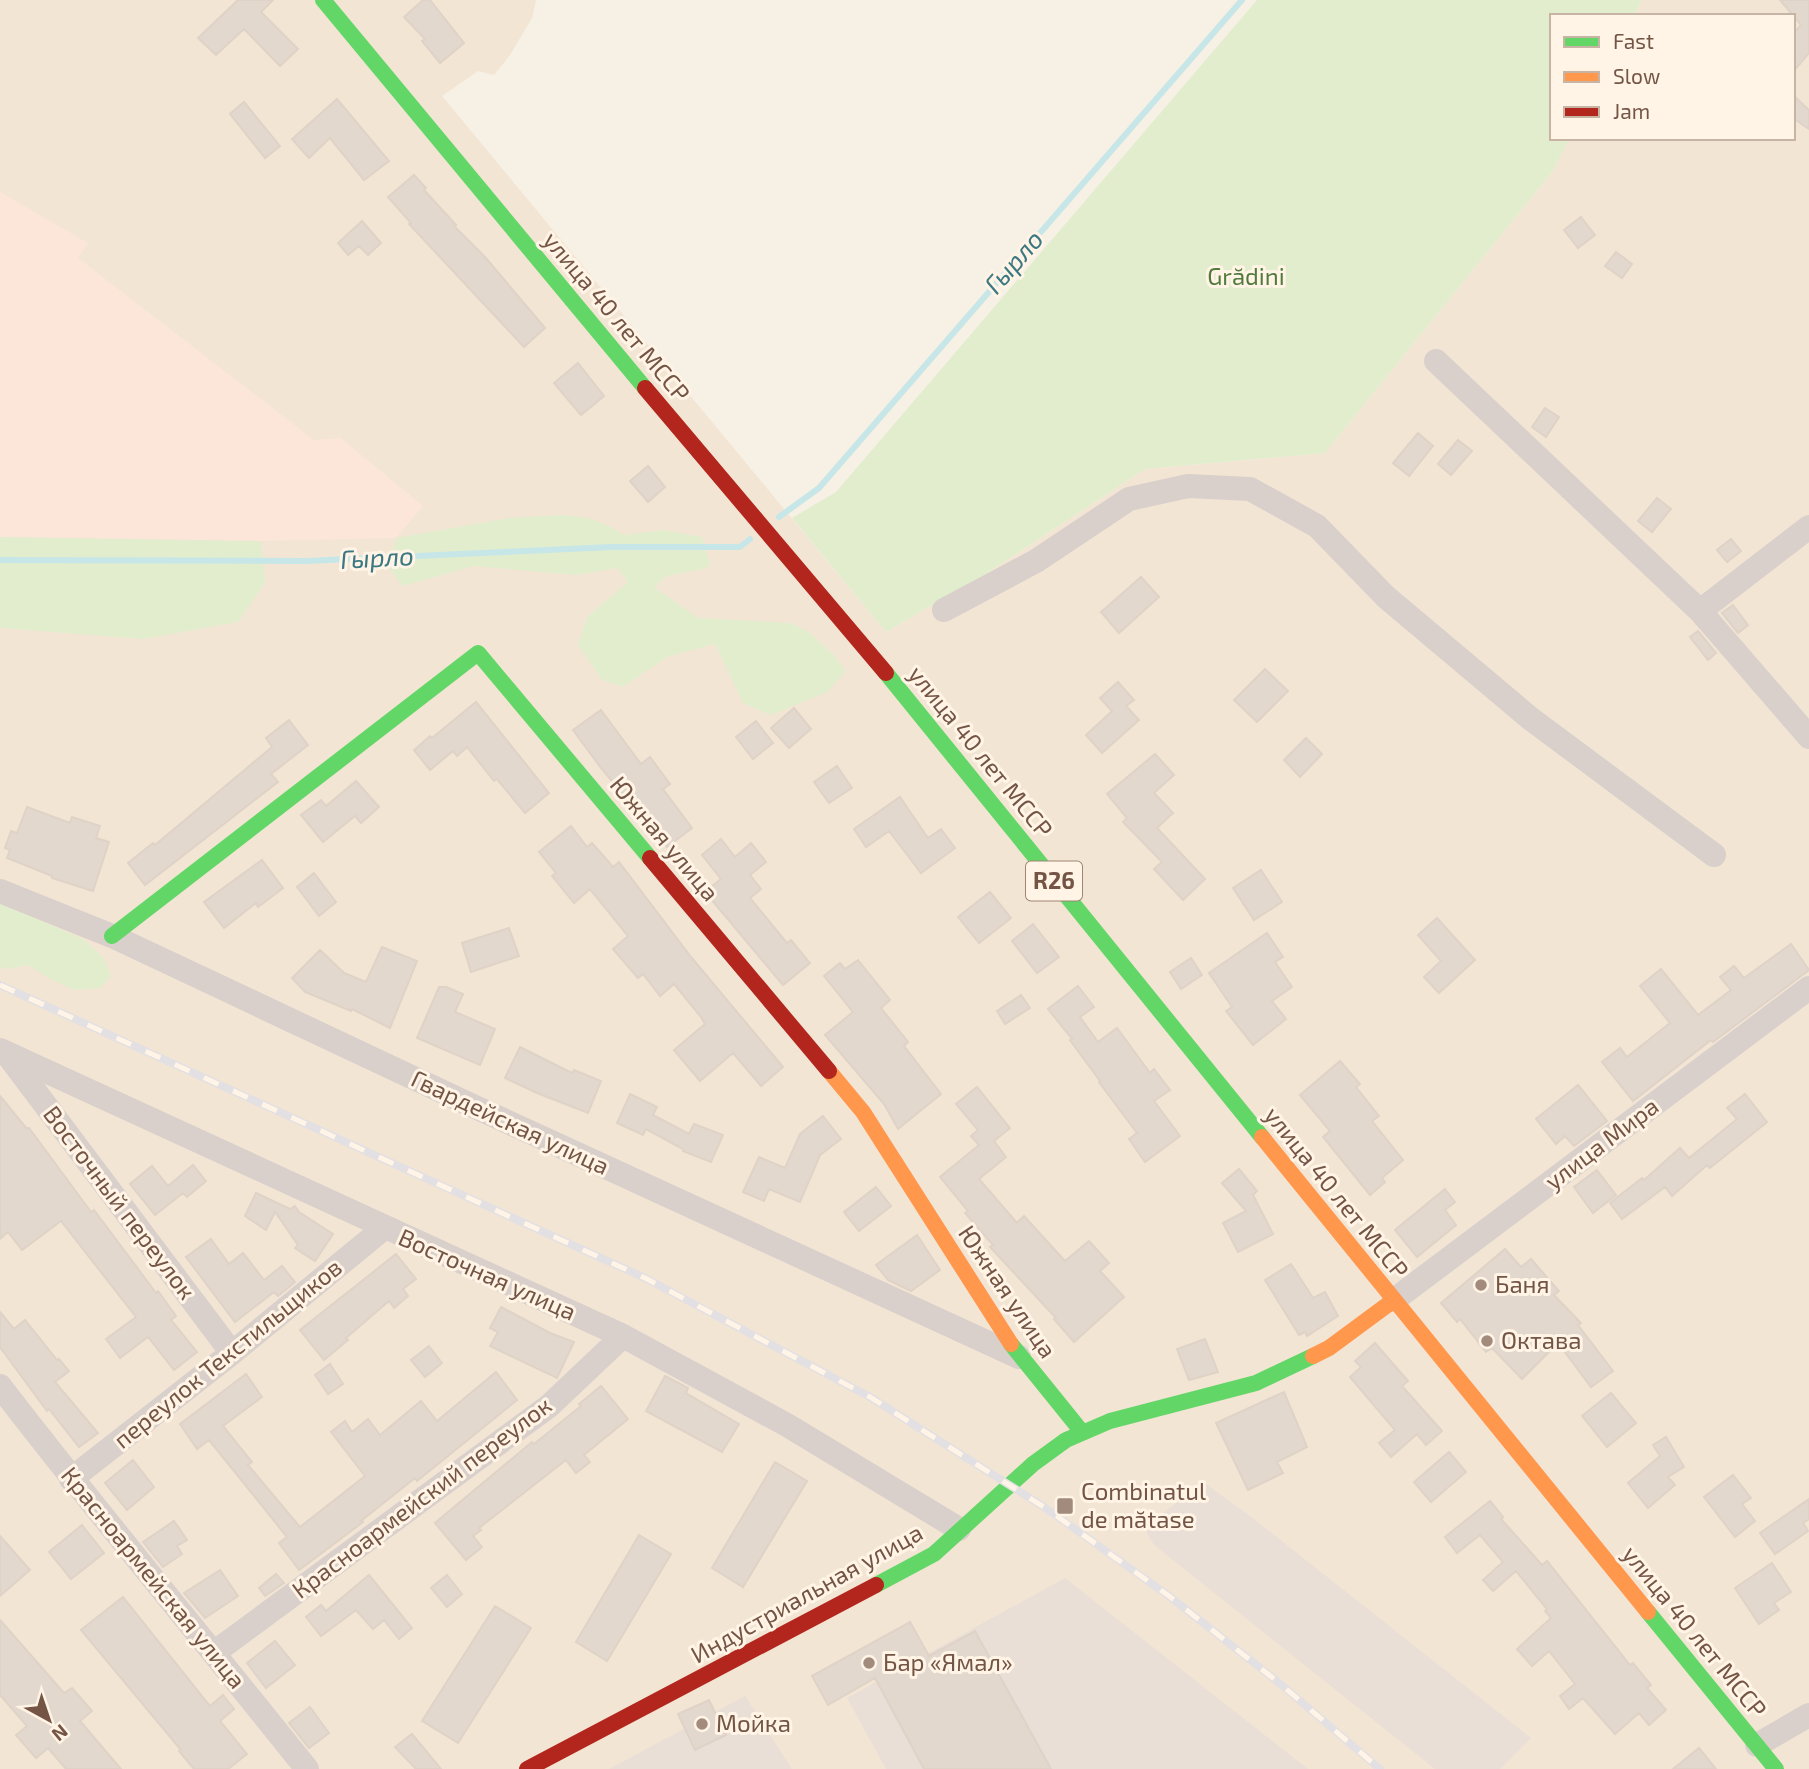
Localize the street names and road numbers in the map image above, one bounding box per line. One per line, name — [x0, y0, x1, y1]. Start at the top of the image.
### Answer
street label: улица 40 лет МССР — [537, 225, 697, 407]
street label: улица 40 лет МССР — [902, 659, 1059, 843]
street label: Южная улица — [604, 770, 726, 907]
road number: R26 — [1026, 862, 1082, 900]
street label: Гвардейская улица — [407, 1063, 614, 1181]
street label: улица Мира — [1539, 1091, 1664, 1196]
street label: Восточный переулок — [37, 1100, 203, 1305]
street label: улица 40 лет МССР — [1258, 1100, 1415, 1284]
street label: Южная улица — [952, 1219, 1063, 1364]
street label: Восточная улица — [394, 1222, 581, 1327]
street label: переулок Текстильщиков — [107, 1252, 348, 1455]
street label: Красноармейский переулок — [286, 1390, 557, 1605]
street label: Красноармейская улица — [55, 1460, 252, 1694]
street label: Индустриальная улица — [685, 1517, 928, 1669]
street label: улица 40 лет МССР — [1616, 1539, 1773, 1723]

